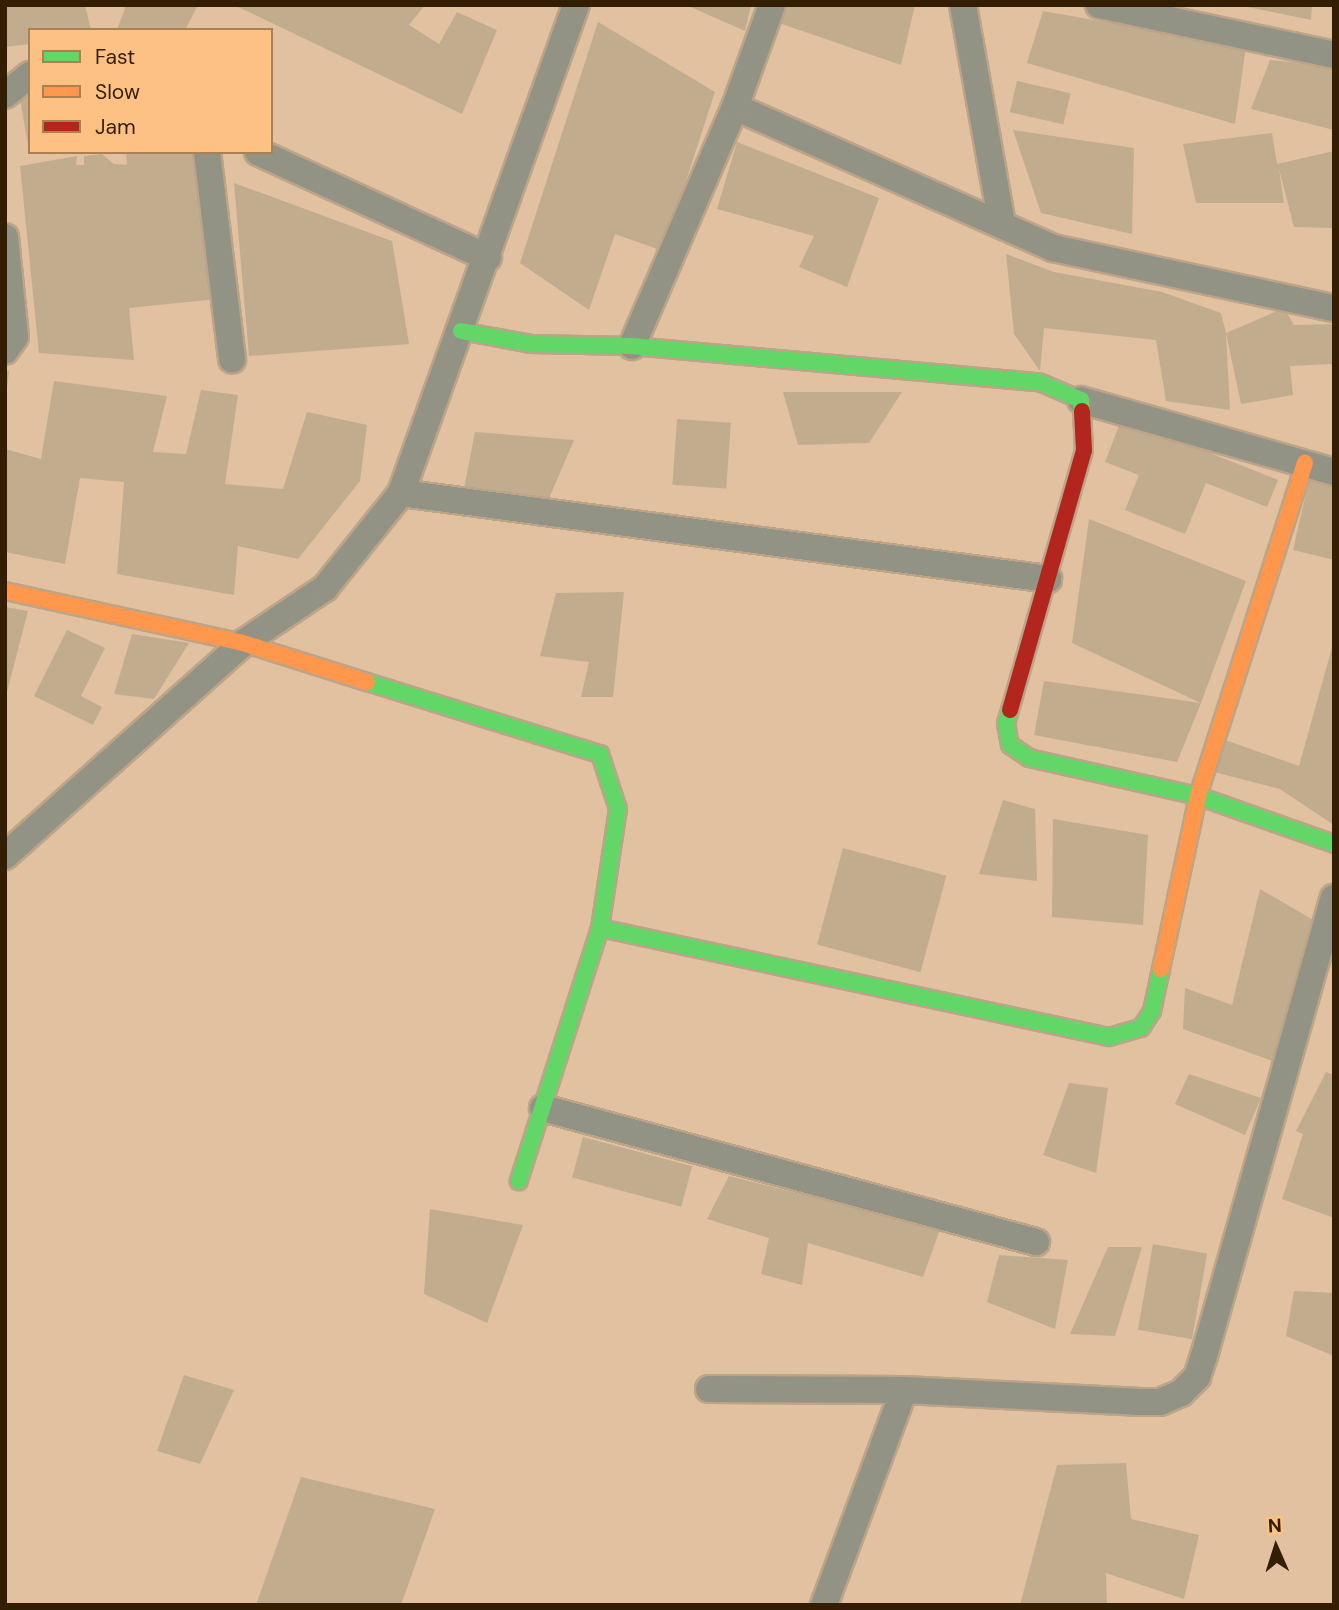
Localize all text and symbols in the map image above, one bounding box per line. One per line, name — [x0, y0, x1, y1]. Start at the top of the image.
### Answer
legend — [28, 28, 273, 154]
text: Fast — [95, 43, 135, 71]
text: Slow — [95, 78, 140, 106]
text: Jam — [95, 113, 136, 141]
north arrow — [1241, 1512, 1311, 1582]
text: N — [1267, 1513, 1282, 1538]

